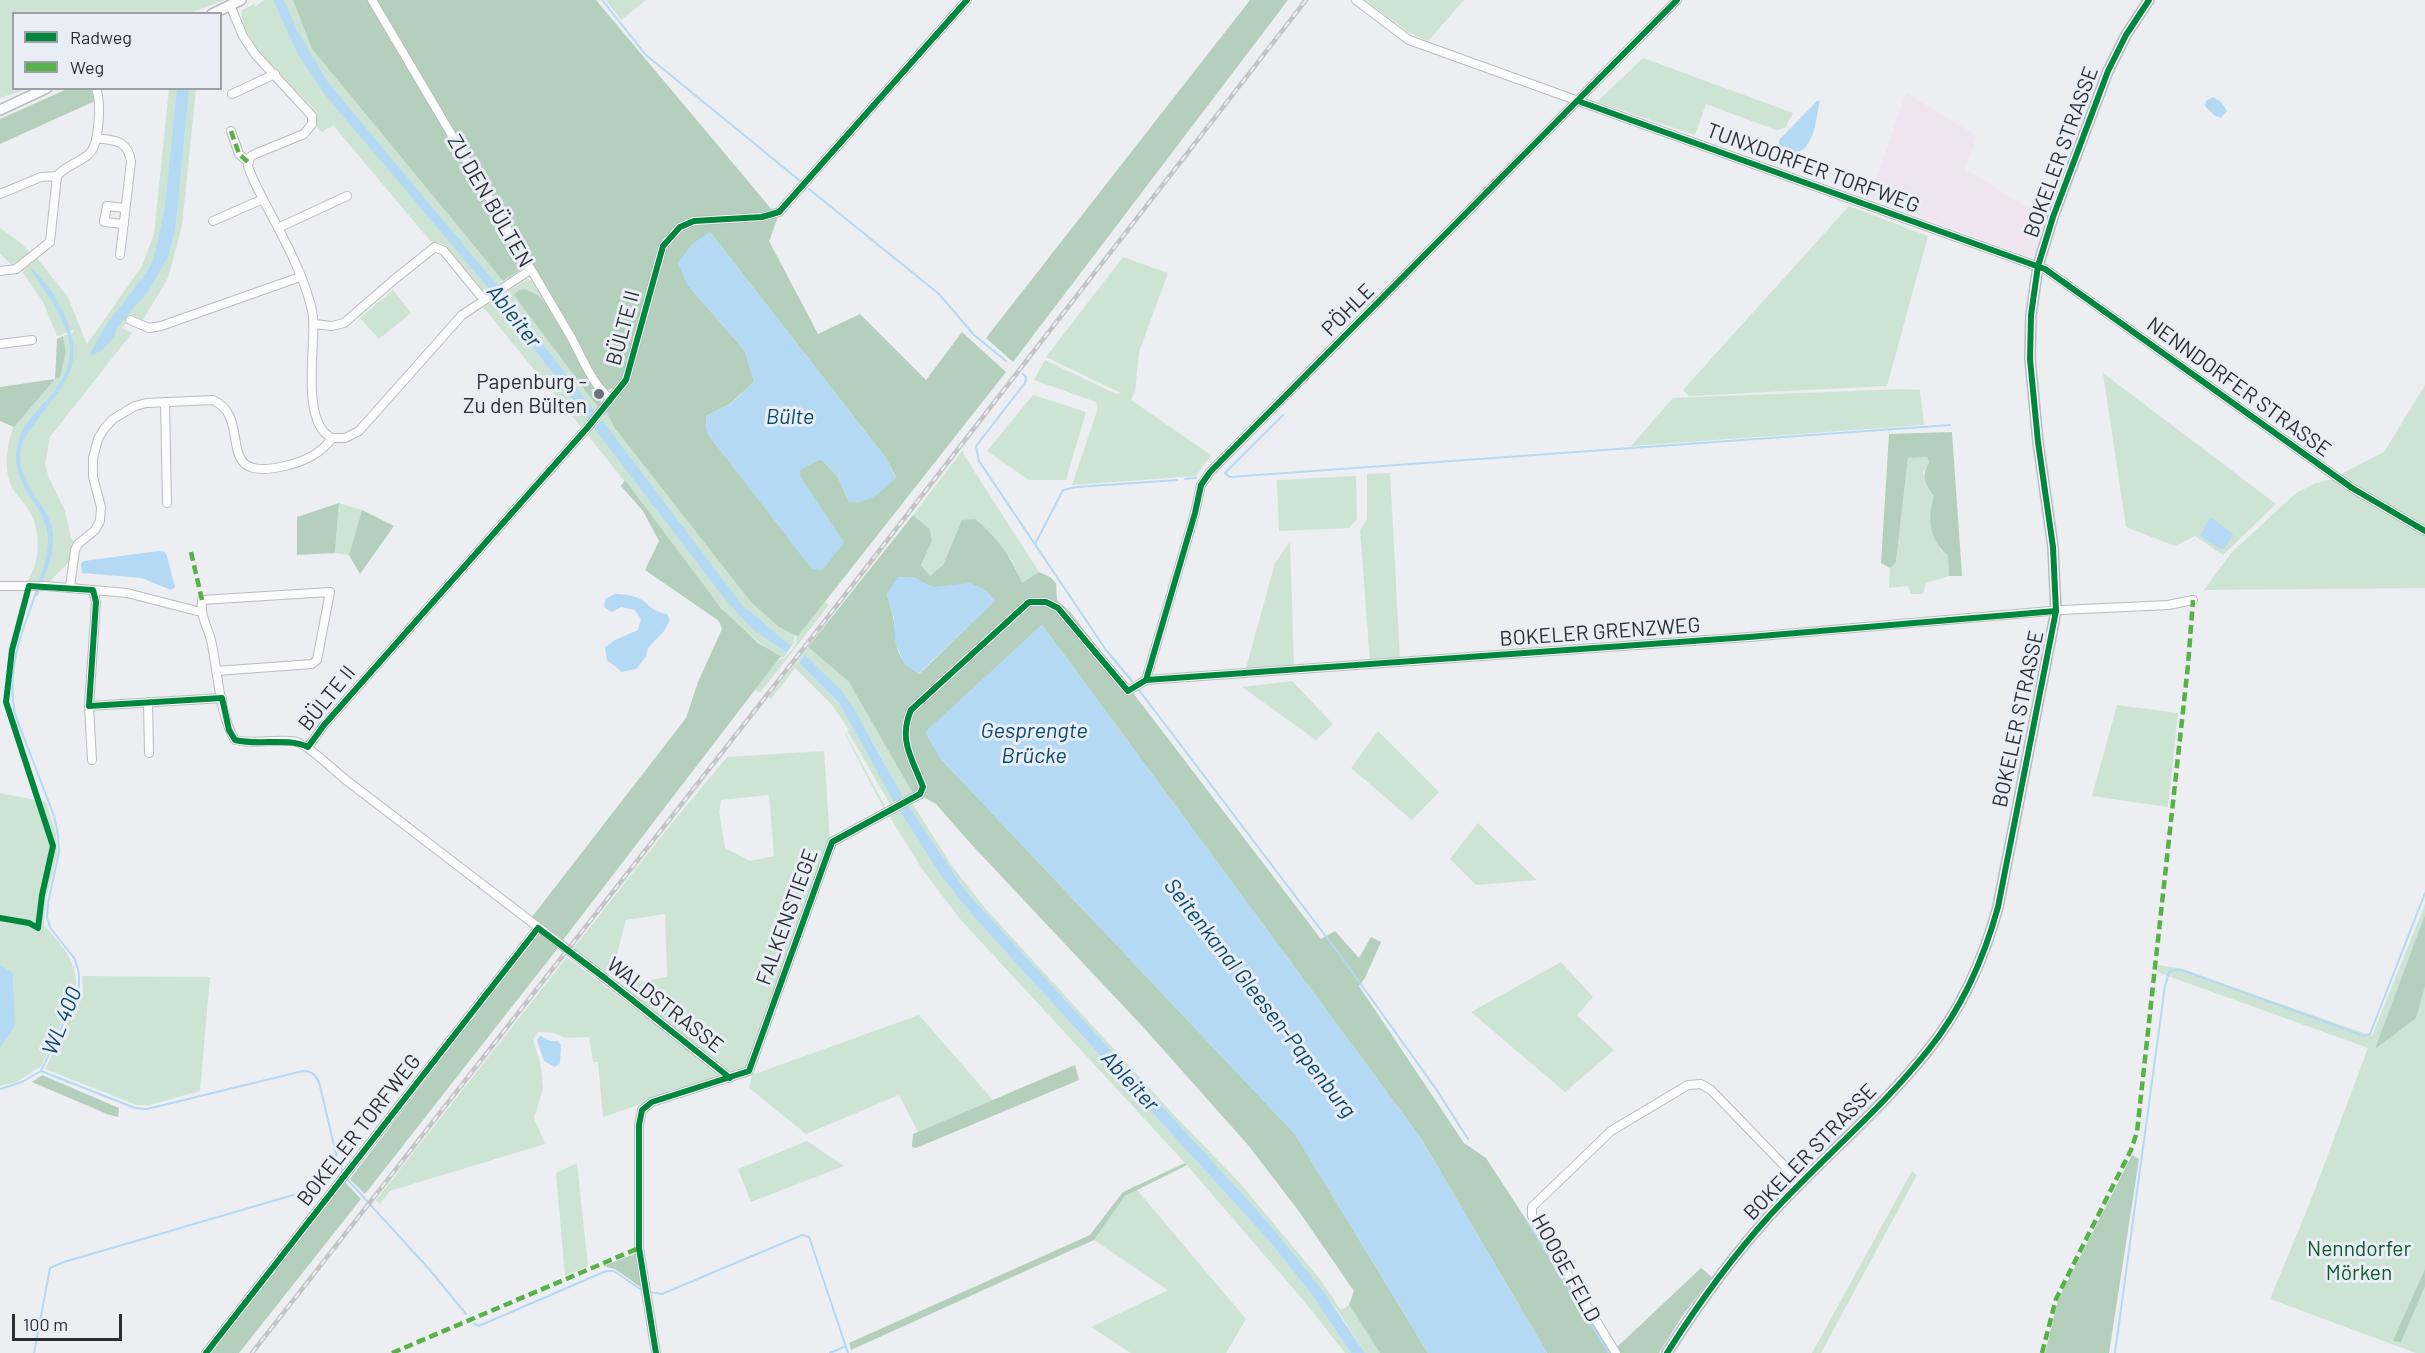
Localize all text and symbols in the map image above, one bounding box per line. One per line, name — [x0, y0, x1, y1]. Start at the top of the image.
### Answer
legend — [12, 12, 222, 90]
text: Radweg — [70, 26, 132, 48]
text: Weg — [70, 56, 104, 78]
street label: BOKELER STRASSE — [2018, 63, 2104, 241]
street label: TUNXDORFER TORFWEG — [1703, 118, 1923, 218]
street label: ZU DEN BÜLTEN — [442, 130, 538, 272]
water label: Ableiter — [481, 279, 547, 353]
street label: PÖHLE — [1317, 279, 1379, 341]
street label: BÜLTE II — [601, 288, 645, 368]
street label: NENNDORFER STRASSE — [2142, 312, 2336, 462]
place label: Papenburg - Zu den Bülten — [463, 369, 587, 419]
marker: Papenburg - Zu den Bülten — [592, 387, 606, 401]
water label: Bülte — [766, 404, 814, 430]
street label: BOKELER GRENZWEG — [1499, 612, 1701, 652]
street label: BOKELER STRASSE — [1987, 628, 2049, 810]
street label: BÜLTE II — [293, 660, 361, 736]
water label: Gesprengte Brücke — [980, 718, 1088, 770]
street label: FALKENSTIEGE — [751, 846, 823, 988]
water label: Seitenkanal Gleesen-Papenburg — [1158, 873, 1362, 1123]
street label: WALDSTRASSE — [602, 952, 728, 1058]
water label: WL 400 — [36, 983, 88, 1059]
water label: Ableiter — [1095, 1045, 1165, 1117]
street label: BOKELER TORFWEG — [292, 1049, 426, 1211]
street label: BOKELER STRASSE — [1738, 1078, 1882, 1226]
street label: HOOGE FELD — [1526, 1210, 1606, 1326]
park label: Nenndorfer Mörken — [2307, 1236, 2411, 1286]
scale bar — [15, 1302, 124, 1340]
text: 100 m — [23, 1313, 68, 1335]

